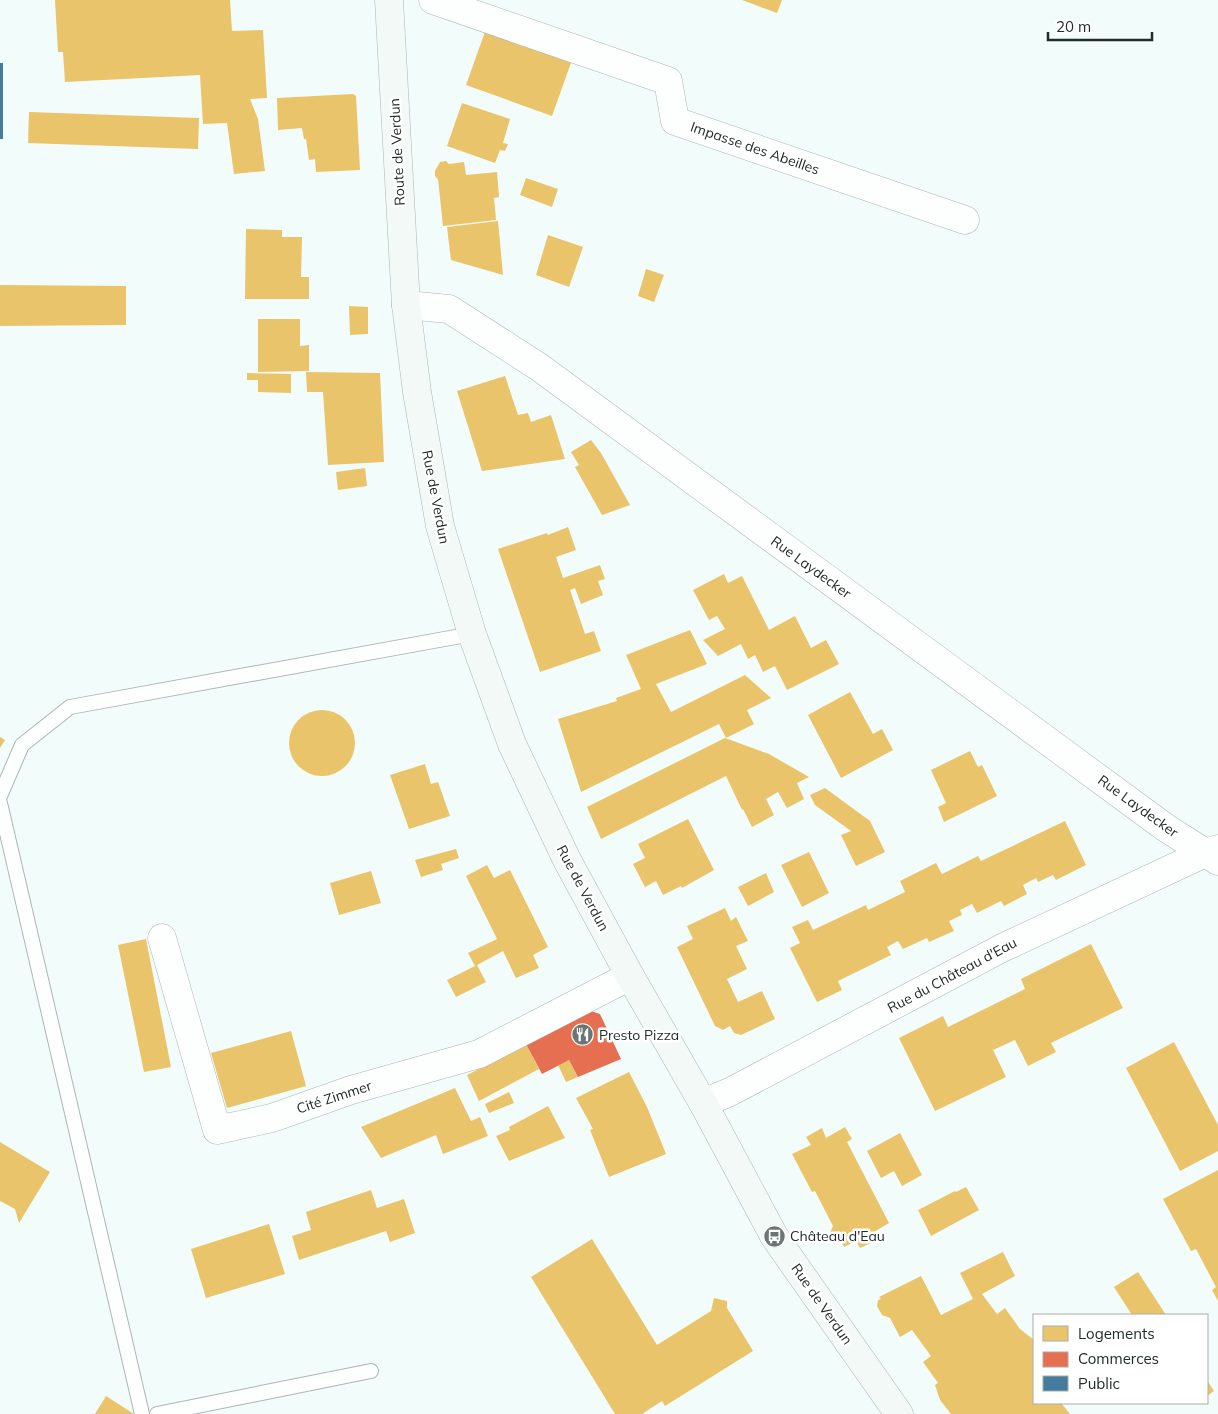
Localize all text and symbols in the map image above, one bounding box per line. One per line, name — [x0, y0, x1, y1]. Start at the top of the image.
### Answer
scale bar — [1048, 10, 1152, 42]
text: 20 m — [1056, 17, 1091, 36]
street label: Route de Verdun — [385, 98, 409, 206]
street label: Impasse des Abeilles — [688, 117, 822, 179]
street label: Rue de Verdun — [418, 449, 454, 545]
street label: Rue Laydecker — [767, 532, 855, 603]
street label: Rue Laydecker — [1094, 771, 1182, 842]
street label: Rue de Verdun — [553, 842, 613, 934]
street label: Rue du Château d'Eau — [884, 933, 1020, 1017]
restaurant icon: Presto Pizza — [571, 1023, 595, 1047]
place label: Presto Pizza — [599, 1026, 679, 1044]
street label: Cité Zimmer — [294, 1076, 375, 1118]
bus stop icon: Château d'Eau — [762, 1224, 786, 1248]
place label: Château d'Eau — [790, 1227, 885, 1245]
street label: Rue de Verdun — [787, 1260, 857, 1348]
legend — [1033, 1314, 1208, 1404]
text: Logements — [1078, 1324, 1155, 1343]
text: Commerces — [1078, 1349, 1159, 1368]
text: Public — [1078, 1374, 1120, 1393]

